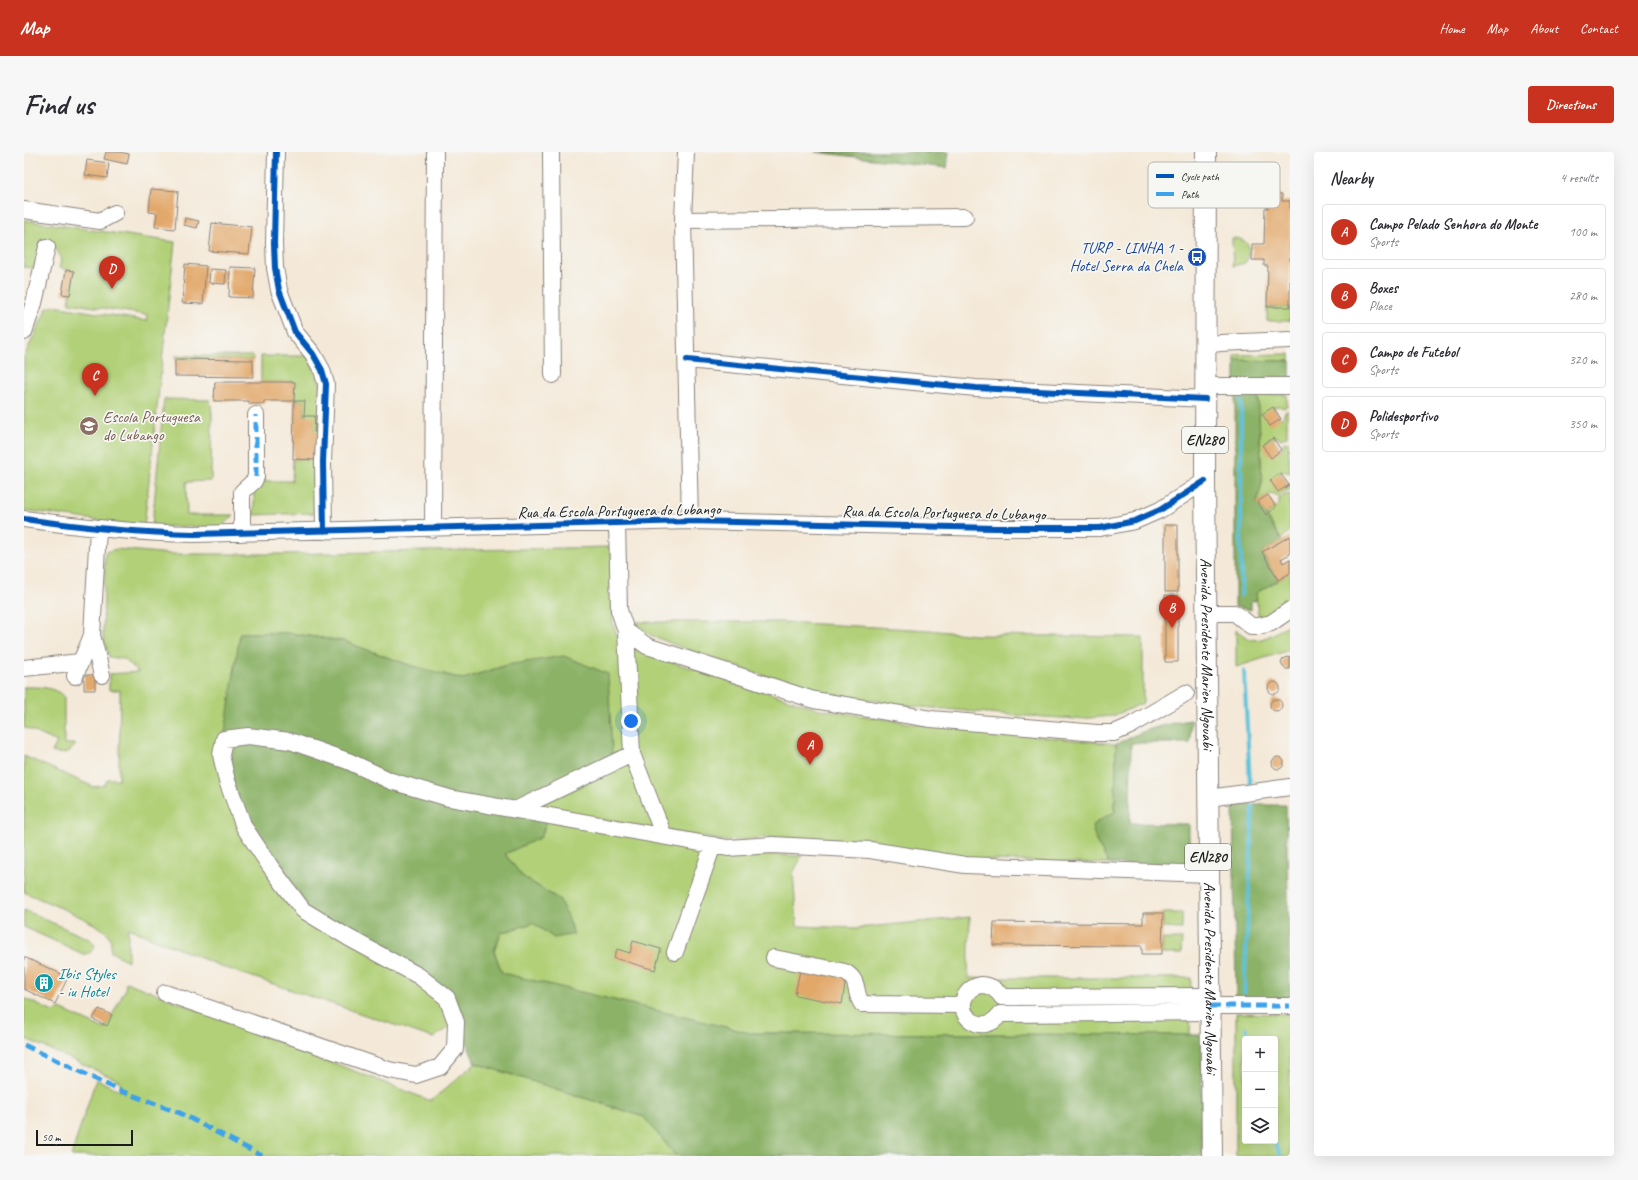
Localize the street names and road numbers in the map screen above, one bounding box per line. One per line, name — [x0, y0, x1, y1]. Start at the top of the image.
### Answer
road number: EN280 — [1182, 427, 1228, 453]
street label: Rua da Escola Portuguesa do Lubango — [517, 499, 723, 523]
street label: Rua da Escola Portuguesa do Lubango — [842, 501, 1048, 525]
street label: Avenida Presidente Marien Ngouabi — [1196, 558, 1218, 752]
road number: EN280 — [1185, 844, 1231, 870]
street label: Avenida Presidente Marien Ngouabi — [1199, 882, 1221, 1076]

